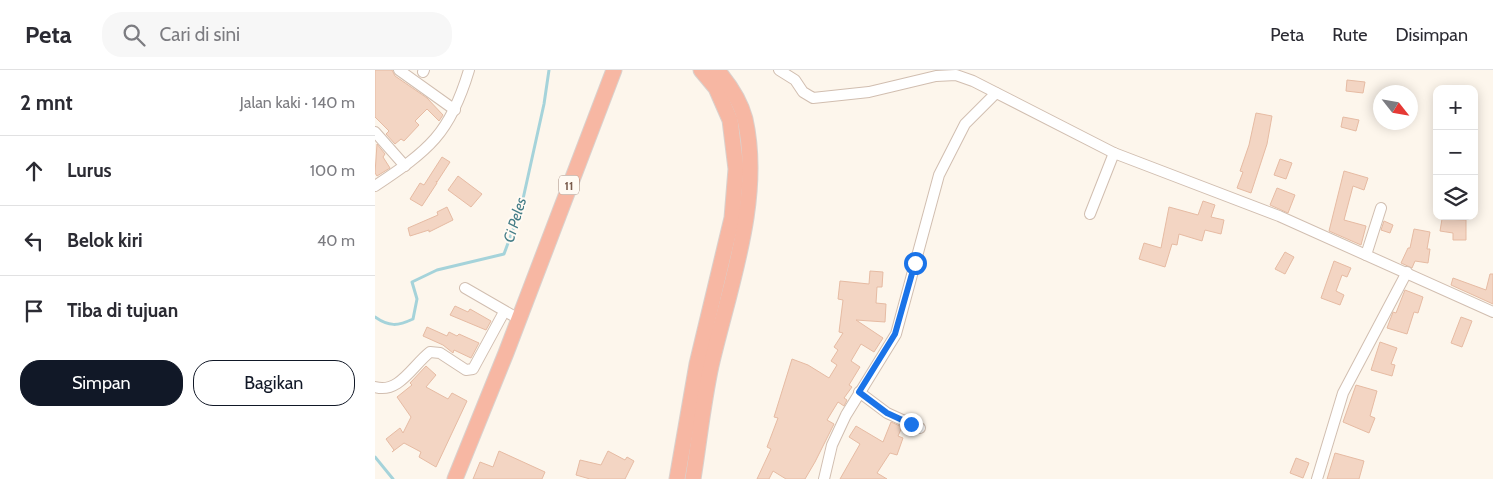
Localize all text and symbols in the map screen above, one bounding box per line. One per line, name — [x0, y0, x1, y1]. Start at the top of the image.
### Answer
search box — [102, 12, 452, 57]
text: Peta — [25, 20, 72, 49]
icon: search — [120, 21, 148, 49]
text: Cari di sini — [160, 23, 240, 46]
text: Peta — [1270, 24, 1304, 46]
text: Rute — [1332, 24, 1367, 46]
text: Disimpan — [1395, 24, 1468, 46]
north arrow — [1373, 85, 1418, 130]
map controls — [1433, 85, 1478, 220]
button: + — [1433, 85, 1478, 130]
text: 2 mnt — [20, 90, 73, 115]
text: Jalan kaki · 140 m — [240, 93, 355, 112]
button: − — [1433, 130, 1478, 175]
icon: ahead — [20, 157, 48, 185]
text: Lurus — [67, 159, 112, 182]
text: 100 m — [310, 161, 355, 180]
button: layers — [1433, 175, 1478, 220]
road number: 11 — [559, 176, 579, 194]
water label: Ci Peles — [500, 195, 530, 245]
icon: left — [20, 227, 48, 255]
text: Belok kiri — [67, 229, 143, 252]
text: 40 m — [317, 231, 355, 250]
route start — [904, 252, 927, 275]
icon: arrive — [20, 297, 48, 325]
text: Tiba di tujuan — [67, 299, 178, 322]
button: Simpan — [20, 360, 183, 406]
button: Bagikan — [193, 360, 355, 406]
route end — [900, 413, 923, 436]

